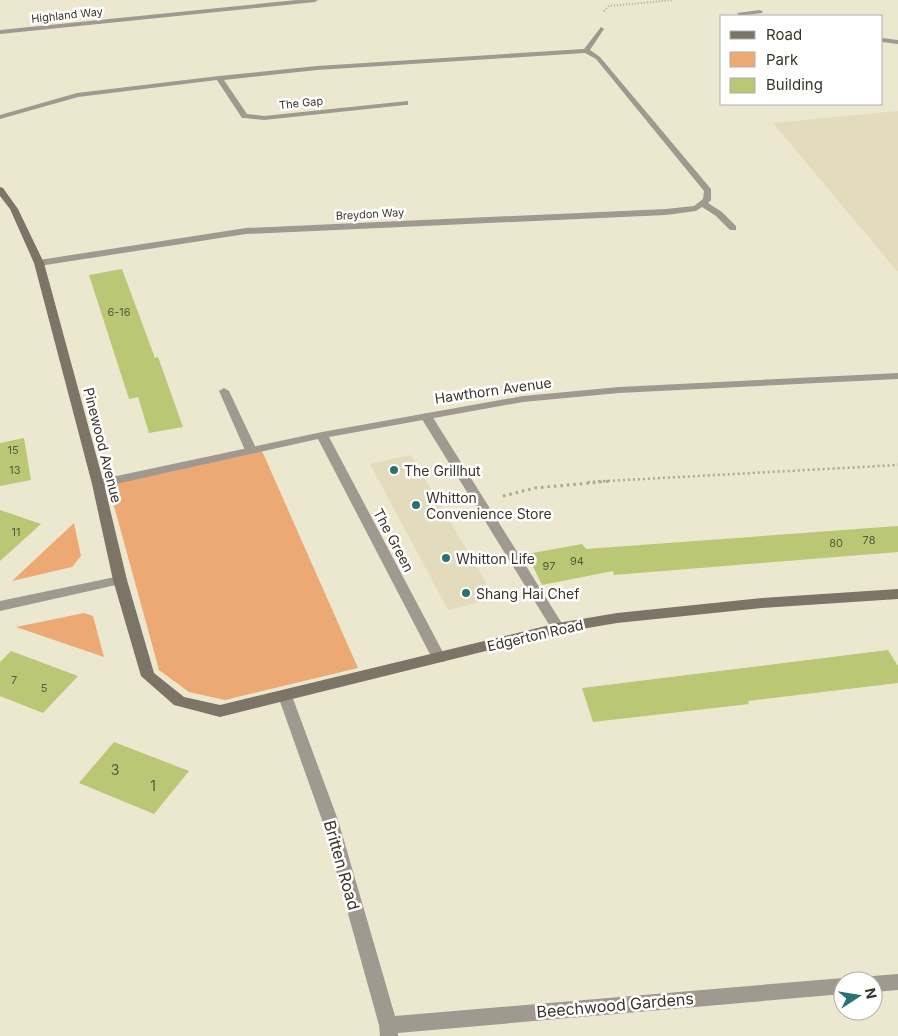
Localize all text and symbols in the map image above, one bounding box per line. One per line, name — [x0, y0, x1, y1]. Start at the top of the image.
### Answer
street label: Highland Way — [31, 4, 103, 26]
legend — [720, 15, 883, 105]
text: Road — [766, 25, 802, 44]
text: Park — [766, 50, 799, 69]
text: Building — [766, 75, 823, 94]
street label: The Gap — [278, 94, 324, 112]
street label: Breydon Way — [335, 205, 405, 223]
house number: 6-16 — [107, 305, 131, 319]
street label: Hawthorn Avenue — [433, 373, 553, 407]
street label: Pinewood Avenue — [80, 386, 126, 504]
house number: 15 — [7, 443, 19, 457]
place label: The Grillhut — [404, 462, 481, 479]
house number: 13 — [9, 463, 21, 477]
marker: The Grillhut — [388, 464, 400, 476]
place label: Whitton Convenience Store — [426, 489, 552, 522]
marker: Whitton Convenience Store — [410, 499, 422, 511]
street label: The Green — [370, 505, 418, 575]
house number: 11 — [12, 525, 20, 539]
house number: 78 — [863, 533, 876, 547]
house number: 80 — [829, 536, 843, 550]
place label: Whitton Life — [456, 550, 535, 567]
marker: Whitton Life — [440, 552, 452, 564]
house number: 94 — [570, 554, 584, 568]
house number: 97 — [543, 559, 555, 573]
place label: Shang Hai Chef — [476, 585, 579, 602]
marker: Shang Hai Chef — [460, 587, 472, 599]
street label: Edgerton Road — [485, 616, 585, 654]
house number: 7 — [11, 673, 17, 687]
house number: 5 — [41, 681, 48, 695]
house number: 3 — [111, 761, 119, 778]
house number: 1 — [150, 777, 156, 794]
street label: Britten Road — [320, 818, 364, 912]
north arrow — [833, 971, 883, 1021]
text: N — [862, 986, 881, 1000]
street label: Beechwood Gardens — [536, 988, 694, 1022]

